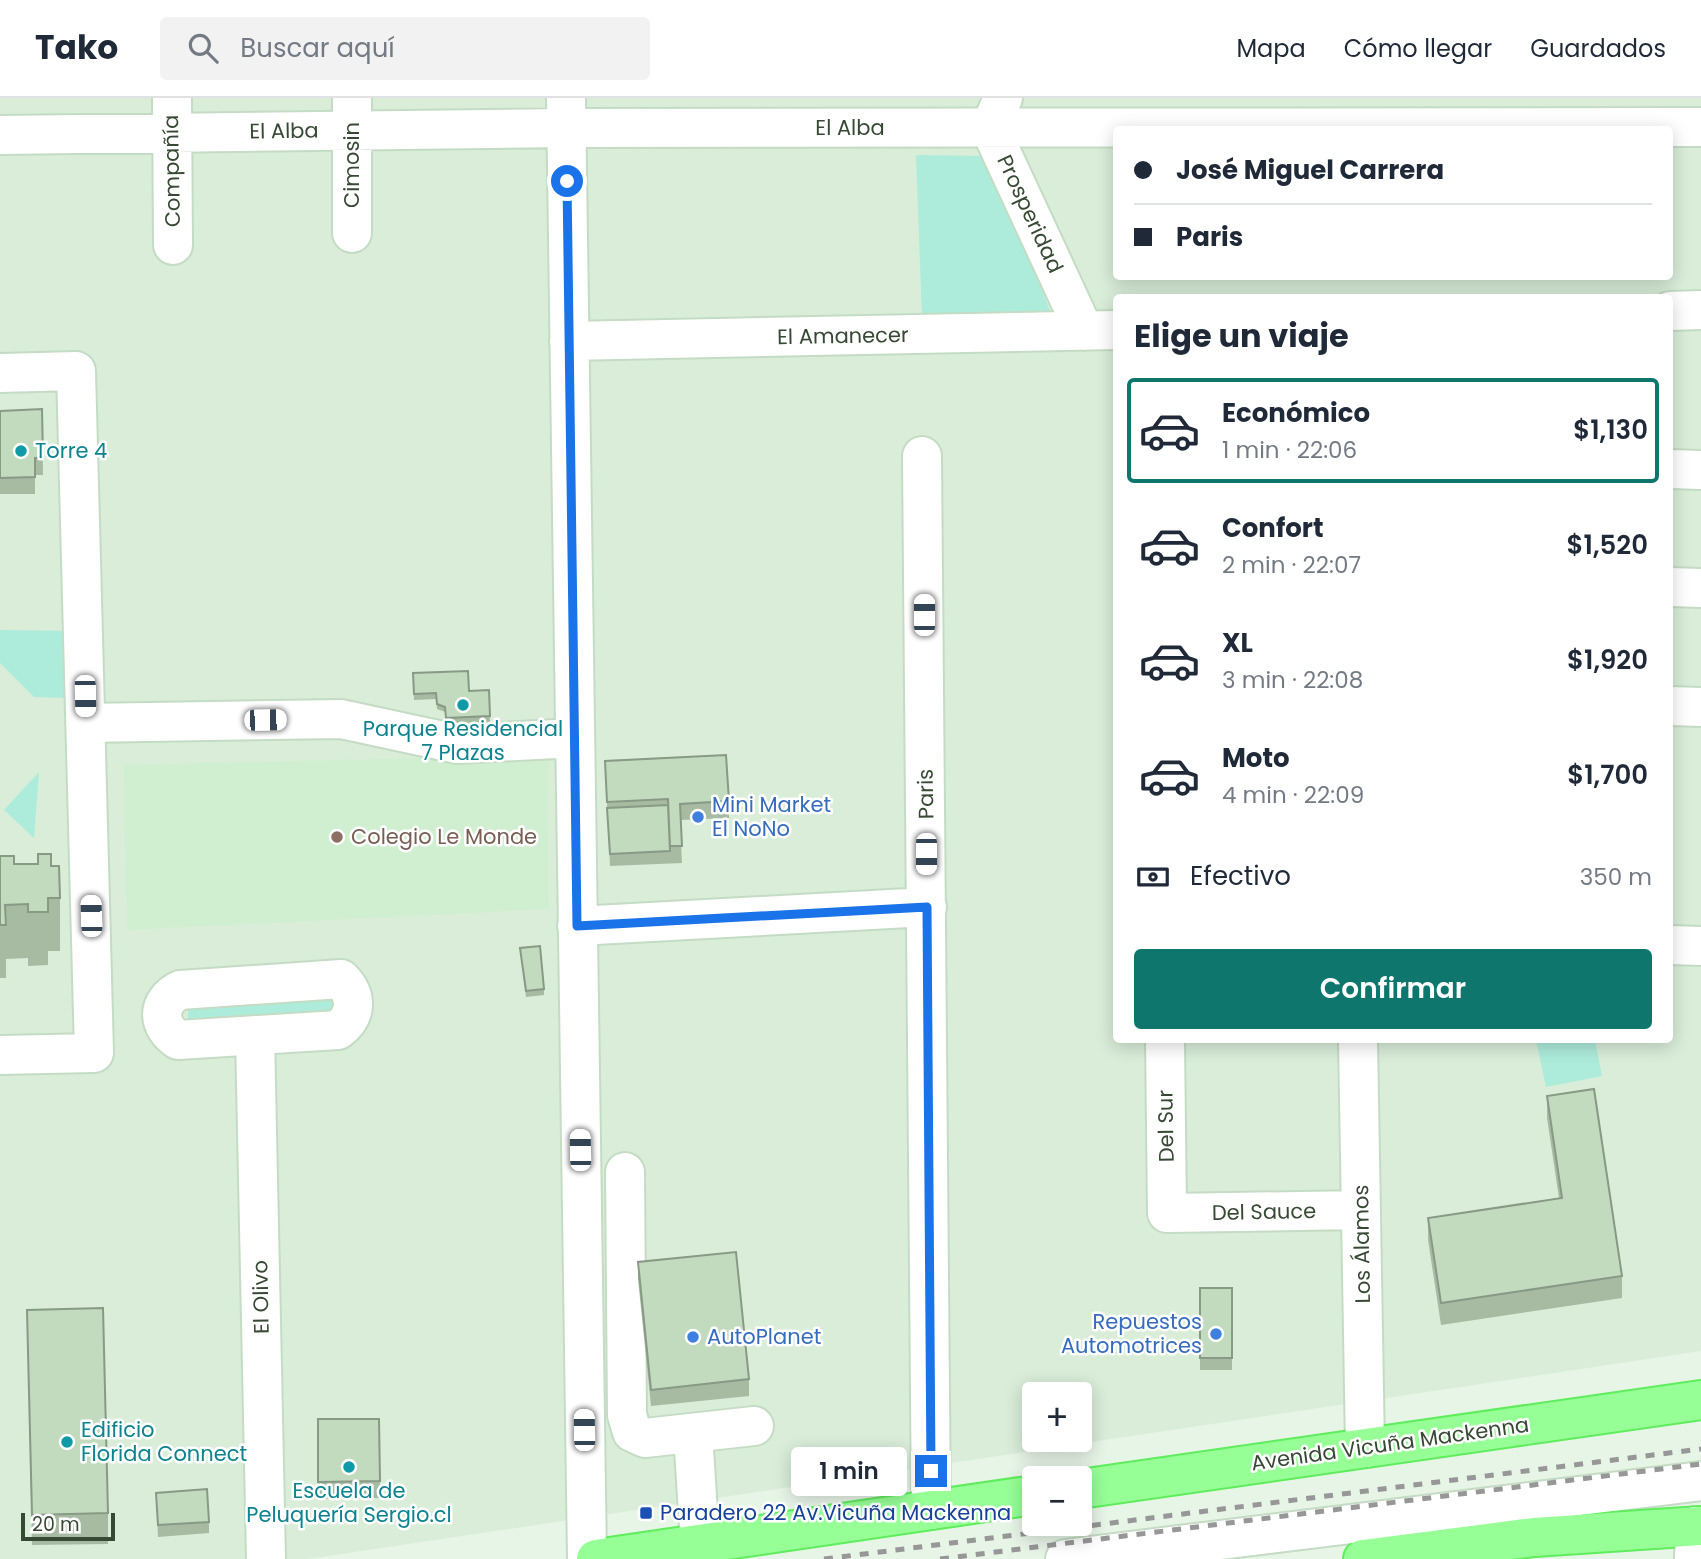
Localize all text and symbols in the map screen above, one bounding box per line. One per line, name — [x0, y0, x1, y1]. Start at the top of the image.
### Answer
search box — [160, 17, 650, 80]
text: Tako — [35, 24, 118, 71]
icon: search — [184, 29, 222, 67]
text: Buscar aquí — [240, 30, 395, 66]
text: Mapa — [1236, 32, 1306, 65]
text: Cómo llegar — [1344, 32, 1492, 65]
text: Guardados — [1530, 32, 1666, 65]
street label: El Alba — [815, 113, 885, 142]
street label: Compañía — [156, 115, 187, 227]
street label: El Alba — [249, 115, 319, 146]
street label: Cimosin — [337, 122, 366, 208]
street label: Prosperidad — [990, 150, 1070, 278]
text: José Miguel Carrera — [1176, 152, 1444, 188]
route start — [551, 165, 583, 197]
text: Paris — [1176, 219, 1243, 255]
text: Elige un viaje — [1134, 313, 1349, 358]
street label: El Amanecer — [777, 320, 909, 351]
text: Económico — [1222, 395, 1370, 431]
icon: car — [1138, 399, 1201, 462]
text: $1,130 — [1573, 412, 1648, 448]
text: 1 min · 22:06 — [1222, 434, 1357, 466]
place label: Torre 4 — [35, 436, 107, 465]
marker: Torre 4 — [13, 443, 29, 459]
text: Confort — [1222, 510, 1324, 546]
icon: car — [1138, 514, 1201, 577]
text: $1,520 — [1567, 527, 1648, 563]
text: 2 min · 22:07 — [1222, 549, 1361, 581]
car — [914, 594, 935, 636]
text: XL — [1222, 625, 1253, 661]
icon: car — [1138, 629, 1201, 692]
text: $1,920 — [1567, 642, 1648, 678]
text: 3 min · 22:08 — [1222, 664, 1363, 696]
car — [75, 675, 96, 717]
marker: Parque Residencial 7 Plazas — [455, 697, 471, 713]
car — [244, 709, 287, 731]
place label: Parque Residencial 7 Plazas — [363, 714, 563, 767]
text: Moto — [1222, 740, 1290, 776]
icon: car — [1138, 744, 1201, 807]
text: $1,700 — [1567, 757, 1648, 793]
street label: Paris — [911, 769, 940, 819]
text: 4 min · 22:09 — [1222, 779, 1364, 811]
place label: Mini Market El NoNo — [712, 790, 831, 843]
marker: Mini Market El NoNo — [690, 809, 706, 825]
place label: Colegio Le Monde — [351, 822, 537, 851]
marker: Colegio Le Monde — [329, 829, 345, 845]
car — [916, 833, 937, 875]
icon: cash — [1134, 858, 1172, 896]
text: Efectivo — [1190, 858, 1291, 894]
text: 350 m — [1580, 861, 1652, 893]
car — [80, 895, 103, 937]
button: Confirmar — [1134, 949, 1652, 1029]
street label: Del Sur — [1150, 1089, 1181, 1162]
car — [570, 1129, 591, 1171]
street label: Los Álamos — [1346, 1184, 1377, 1304]
street label: Del Sauce — [1212, 1196, 1316, 1227]
street label: El Olivo — [245, 1260, 276, 1334]
place label: Repuestos Automotrices — [1061, 1307, 1202, 1360]
place label: AutoPlanet — [707, 1322, 821, 1351]
marker: Repuestos Automotrices — [1208, 1326, 1224, 1342]
marker: AutoPlanet — [685, 1329, 701, 1345]
map controls — [1022, 1382, 1092, 1536]
button: + — [1022, 1382, 1092, 1452]
car — [574, 1409, 595, 1451]
street label: Avenida Vicuña Mackenna — [1249, 1410, 1531, 1477]
place label: Edificio Florida Connect — [81, 1415, 247, 1468]
marker: Edificio Florida Connect — [59, 1434, 75, 1450]
callout: 1 min — [791, 1446, 906, 1496]
text: 1 min — [819, 1455, 879, 1487]
route end — [915, 1455, 947, 1487]
marker: Escuela de Peluquería Sergio.cl — [341, 1459, 357, 1475]
button: − — [1022, 1466, 1092, 1536]
place label: Escuela de Peluquería Sergio.cl — [246, 1476, 452, 1529]
place label: Paradero 22 Av.Vicuña Mackenna — [660, 1498, 1011, 1527]
marker: Paradero 22 Av.Vicuña Mackenna — [638, 1505, 654, 1521]
scale bar — [21, 1510, 116, 1542]
text: 20 m — [32, 1511, 80, 1538]

